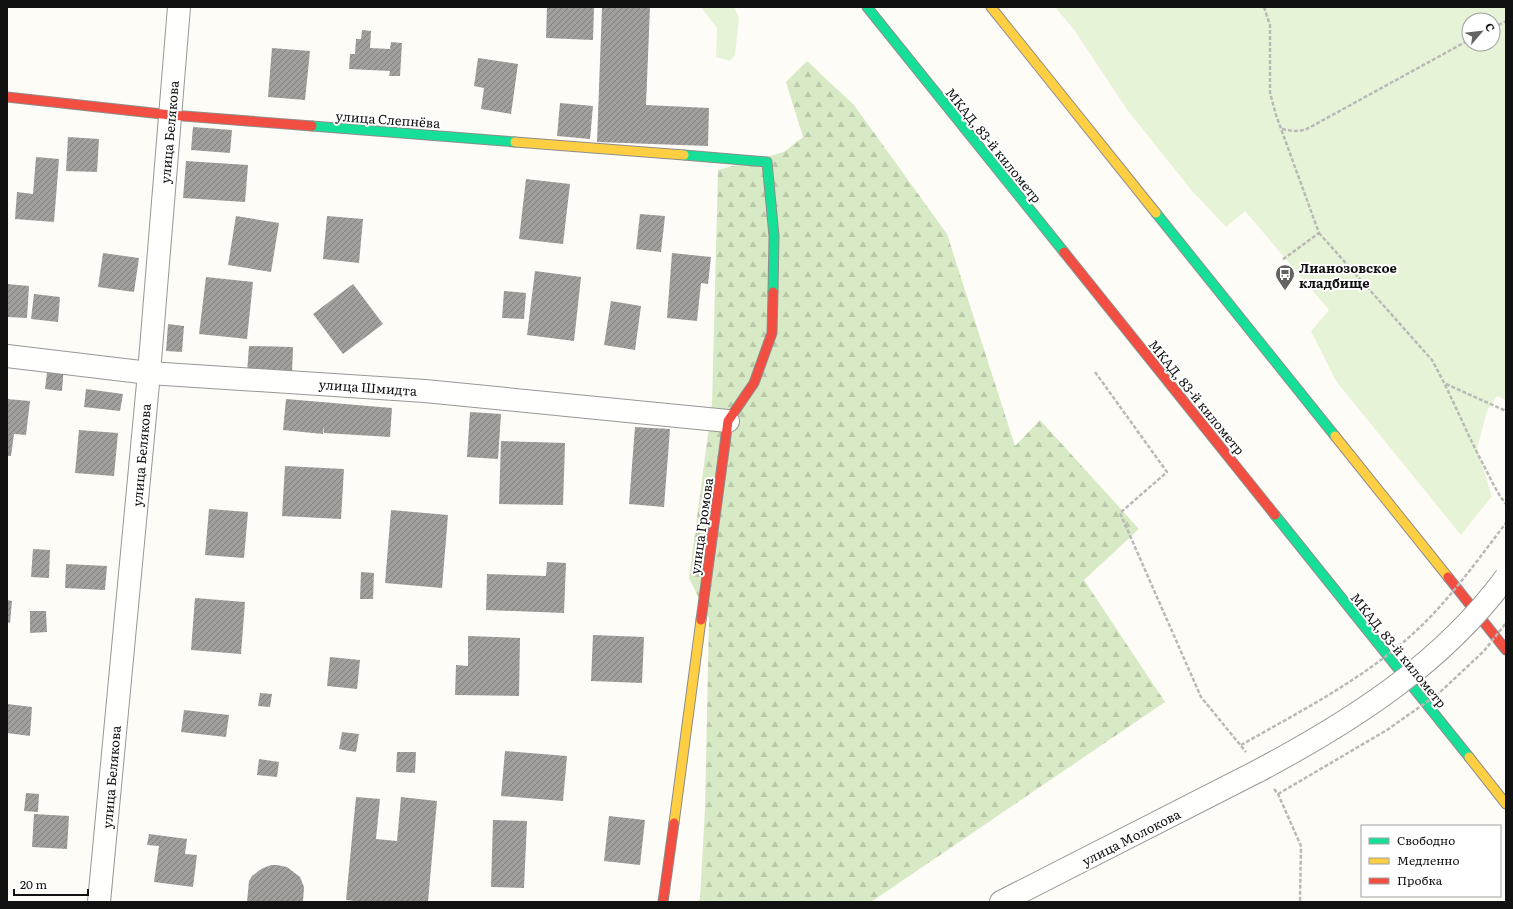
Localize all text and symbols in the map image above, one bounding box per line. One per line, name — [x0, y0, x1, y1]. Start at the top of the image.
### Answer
north arrow — [1461, 12, 1501, 52]
text: С — [1482, 20, 1500, 34]
street label: улица Белякова — [155, 80, 183, 184]
street label: МКАД, 83-й километр — [942, 83, 1046, 207]
street label: улица Слепнёва — [335, 106, 441, 132]
place label: Лианозовское кладбище — [1299, 258, 1397, 292]
bus stop icon: Лианозовское кладбище — [1274, 263, 1296, 291]
street label: МКАД, 83-й километр — [1145, 335, 1249, 459]
street label: улица Шмидта — [318, 374, 418, 400]
street label: улица Белякова — [127, 403, 155, 507]
street label: улица Громова — [685, 476, 717, 576]
street label: МКАД, 83-й километр — [1347, 588, 1451, 712]
street label: улица Белякова — [97, 725, 125, 829]
street label: улица Молокова — [1078, 804, 1184, 870]
legend — [1361, 825, 1501, 897]
text: Свободно — [1397, 831, 1455, 849]
text: Медленно — [1397, 851, 1460, 869]
scale bar — [14, 871, 88, 897]
text: Пробка — [1397, 871, 1443, 889]
text: 20 m — [20, 875, 47, 893]

